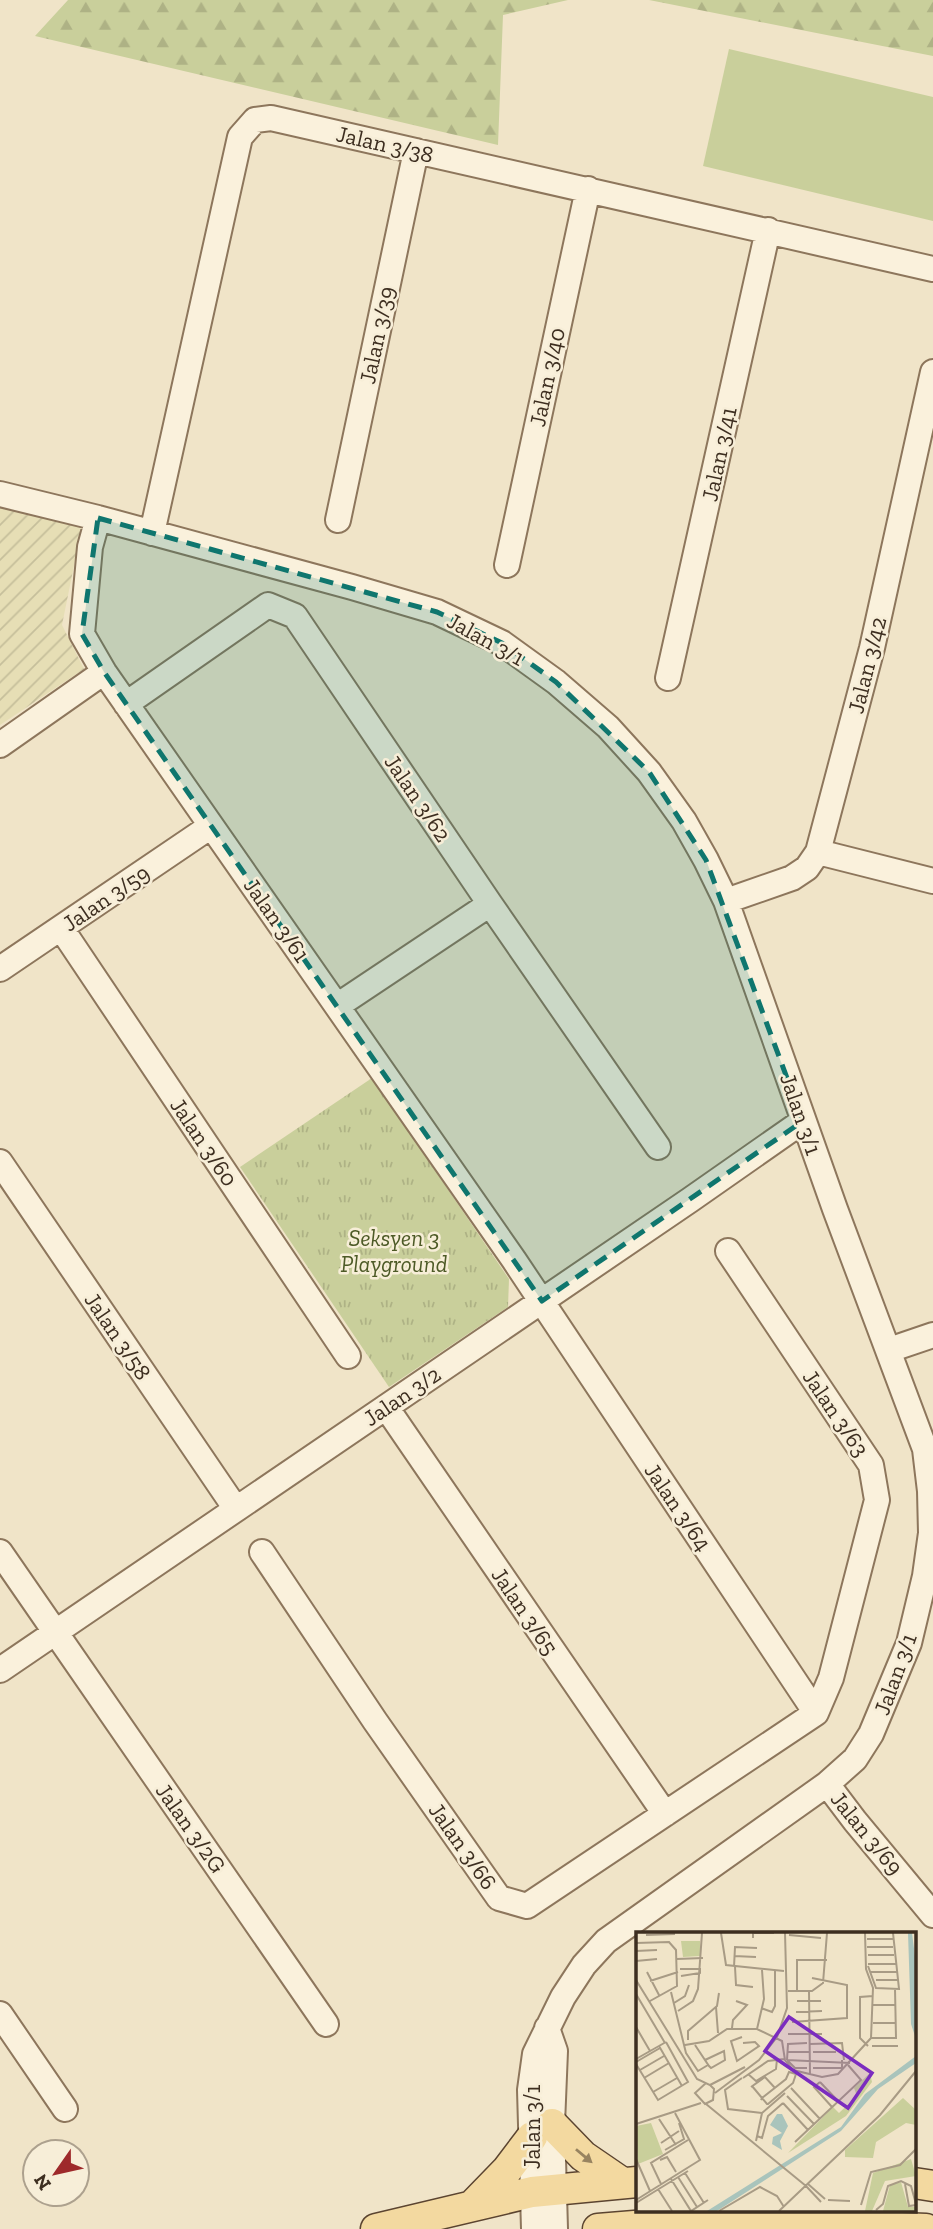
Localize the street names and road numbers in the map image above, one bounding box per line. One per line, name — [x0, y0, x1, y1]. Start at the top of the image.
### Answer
street label: Jalan 3/38 — [334, 119, 436, 169]
street label: Jalan 3/39 — [353, 284, 401, 386]
street label: Jalan 3/40 — [523, 325, 571, 429]
street label: Jalan 3/41 — [695, 404, 743, 504]
street label: Jalan 3/1 — [442, 606, 530, 672]
street label: Jalan 3/42 — [841, 614, 893, 716]
street label: Jalan 3/62 — [379, 749, 457, 847]
street label: Jalan 3/59 — [57, 859, 155, 937]
street label: Jalan 3/61 — [238, 872, 316, 968]
street label: Jalan 3/1 — [774, 1069, 828, 1159]
street label: Jalan 3/60 — [164, 1092, 244, 1192]
street label: Jalan 3/58 — [79, 1287, 157, 1385]
street label: Jalan 3/2 — [358, 1360, 446, 1432]
street label: Jalan 3/63 — [797, 1364, 875, 1462]
street label: Jalan 3/64 — [638, 1458, 718, 1556]
street label: Jalan 3/65 — [486, 1562, 564, 1660]
street label: Jalan 3/1 — [867, 1629, 923, 1718]
street label: Jalan 3/2G — [150, 1778, 232, 1878]
street label: Jalan 3/69 — [825, 1785, 909, 1881]
street label: Jalan 3/66 — [423, 1797, 503, 1895]
street label: Jalan 3/1 — [518, 2085, 546, 2169]

